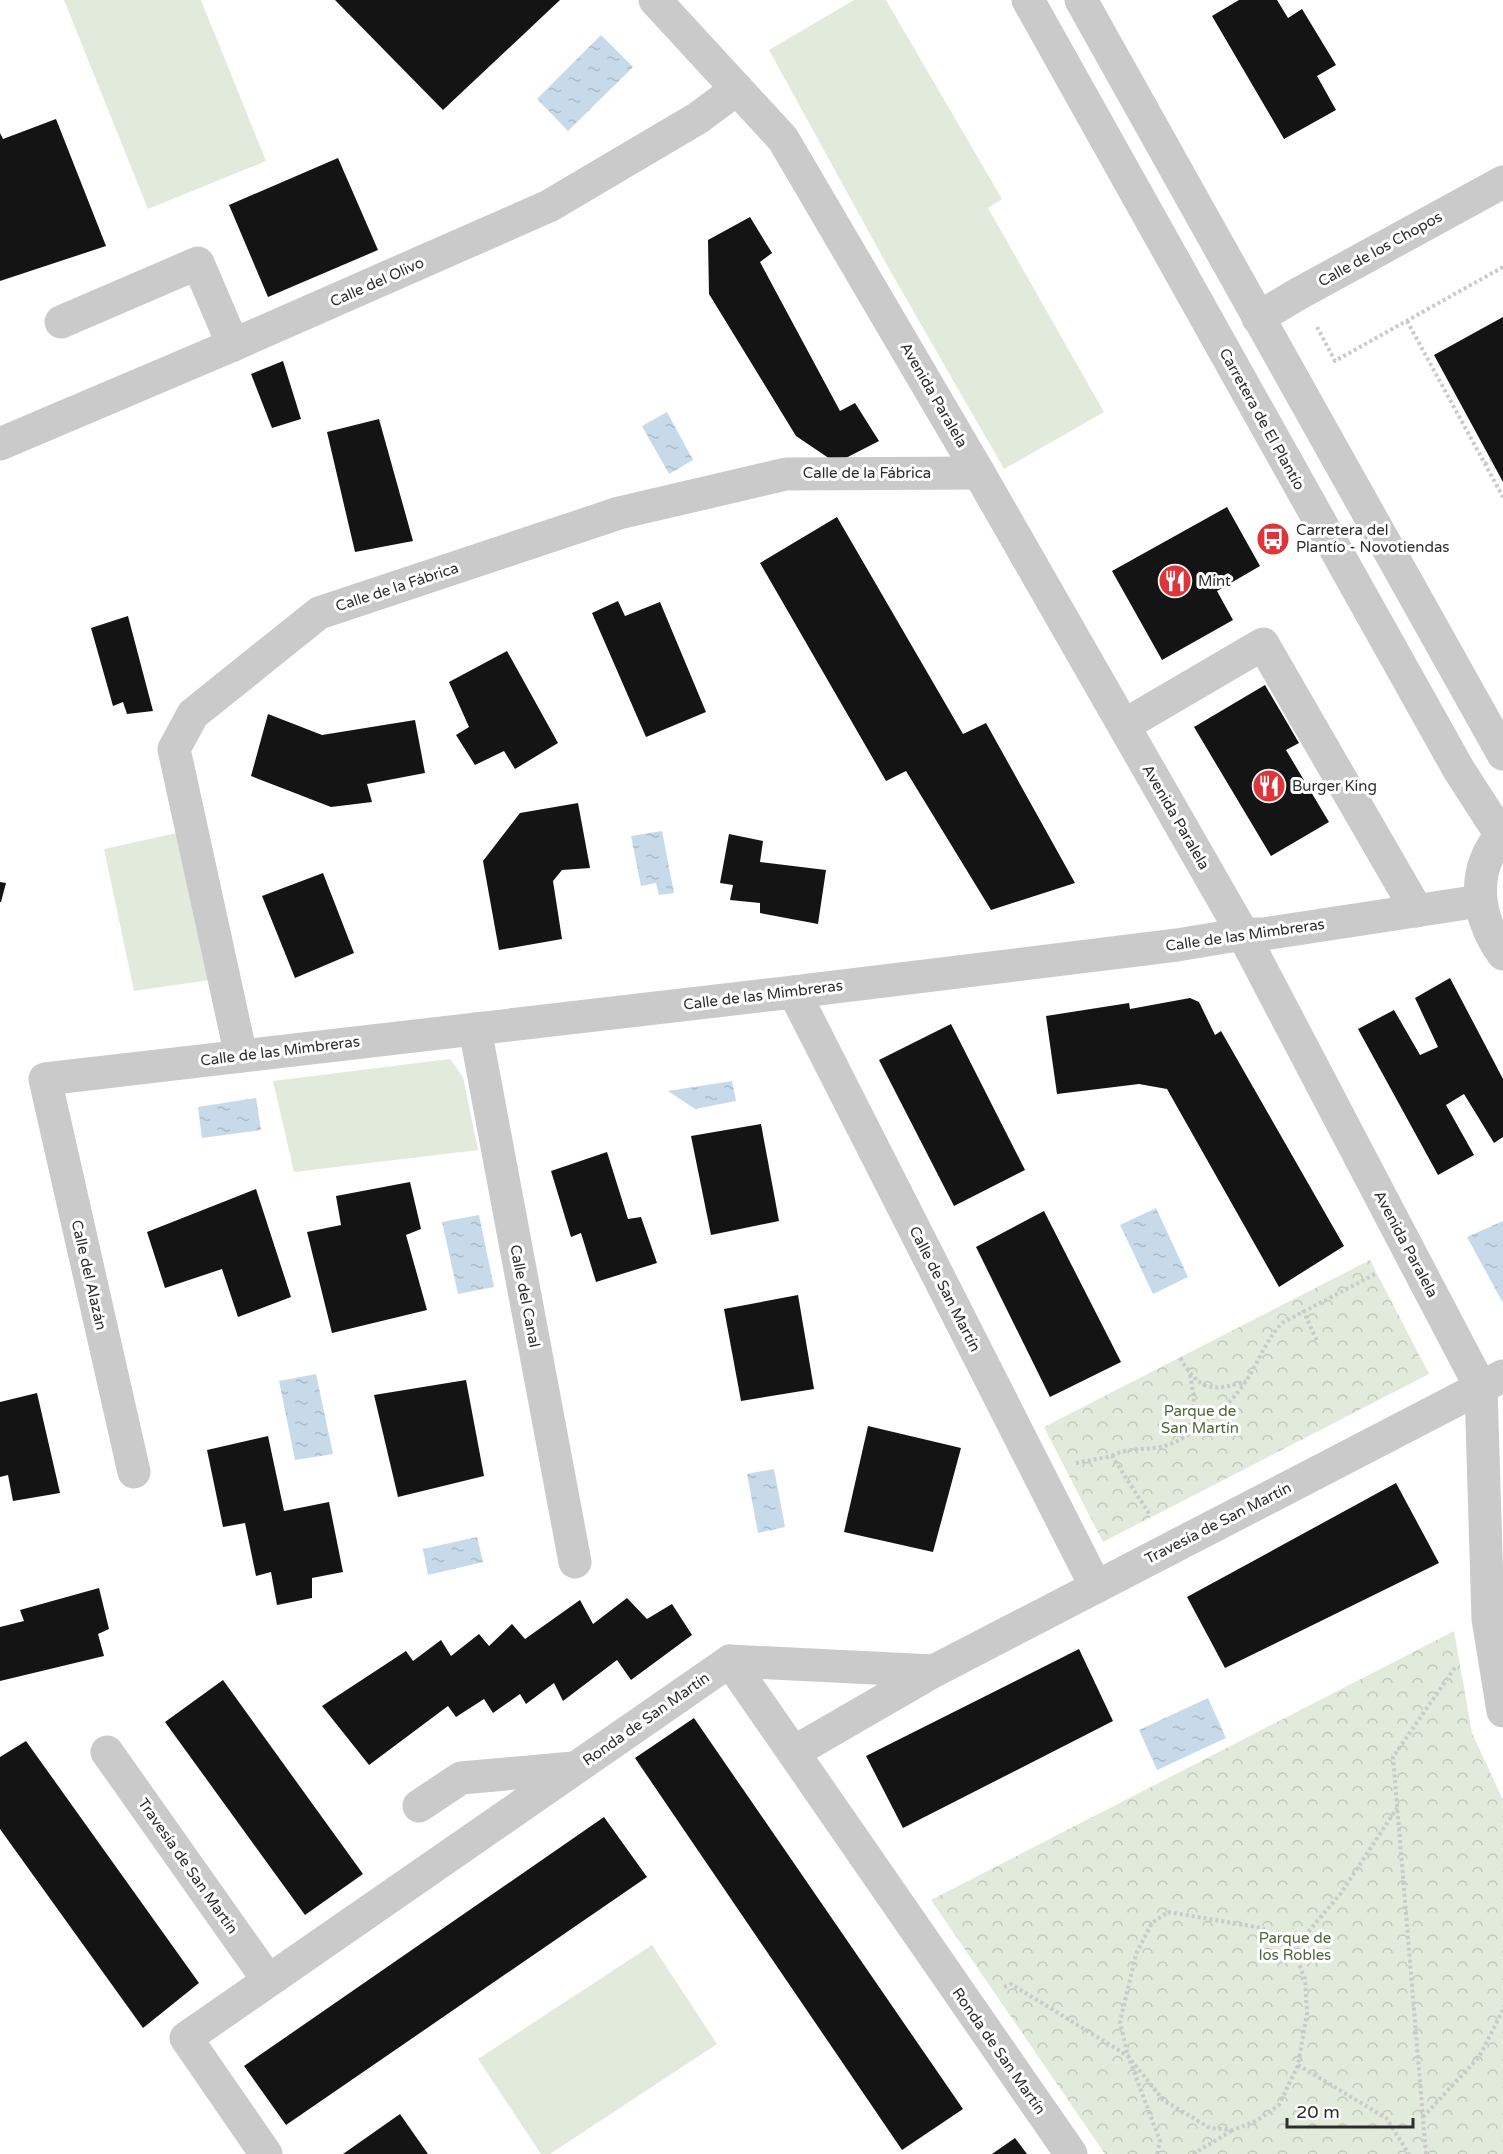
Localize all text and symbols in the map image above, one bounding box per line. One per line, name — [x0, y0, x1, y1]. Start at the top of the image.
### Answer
street label: Calle de los Chopos — [1315, 207, 1445, 291]
street label: Calle del Olivo — [327, 253, 427, 311]
street label: Avenida Paralela — [897, 339, 971, 451]
street label: Carretera de El Plantío — [1215, 345, 1309, 493]
street label: Calle de la Fábrica — [803, 464, 931, 482]
bus stop icon: Carretera del Plantío - Novotiendas — [1255, 521, 1291, 557]
place label: Carretera del Plantío - Novotiendas — [1296, 521, 1450, 556]
street label: Calle de la Fábrica — [333, 559, 461, 615]
restaurant icon: Mint — [1157, 563, 1193, 599]
place label: Mint — [1198, 572, 1231, 590]
street label: Avenida Paralela — [1139, 761, 1213, 873]
restaurant icon: Burger King — [1251, 768, 1287, 804]
place label: Burger King — [1292, 777, 1377, 795]
street label: Calle de las Mimbreras — [1164, 915, 1326, 955]
street label: Calle de las Mimbreras — [682, 976, 844, 1014]
street label: Calle de las Mimbreras — [199, 1032, 361, 1070]
street label: Avenida Paralela — [1370, 1188, 1442, 1300]
street label: Calle del Alazán — [68, 1218, 110, 1332]
street label: Calle de San Martín — [906, 1223, 984, 1355]
street label: Calle del Canal — [506, 1243, 544, 1349]
park label: Parque de San Martín — [1161, 1402, 1239, 1437]
street label: Travesía de San Martín — [1142, 1478, 1294, 1568]
street label: Ronda de San Martín — [579, 1668, 713, 1770]
street label: Travesía de San Martín — [134, 1795, 242, 1937]
park label: Parque de los Robles — [1259, 1929, 1331, 1964]
street label: Ronda de San Martín — [948, 1984, 1050, 2118]
scale bar — [1287, 2091, 1413, 2129]
text: 20 m — [1296, 2101, 1340, 2123]

